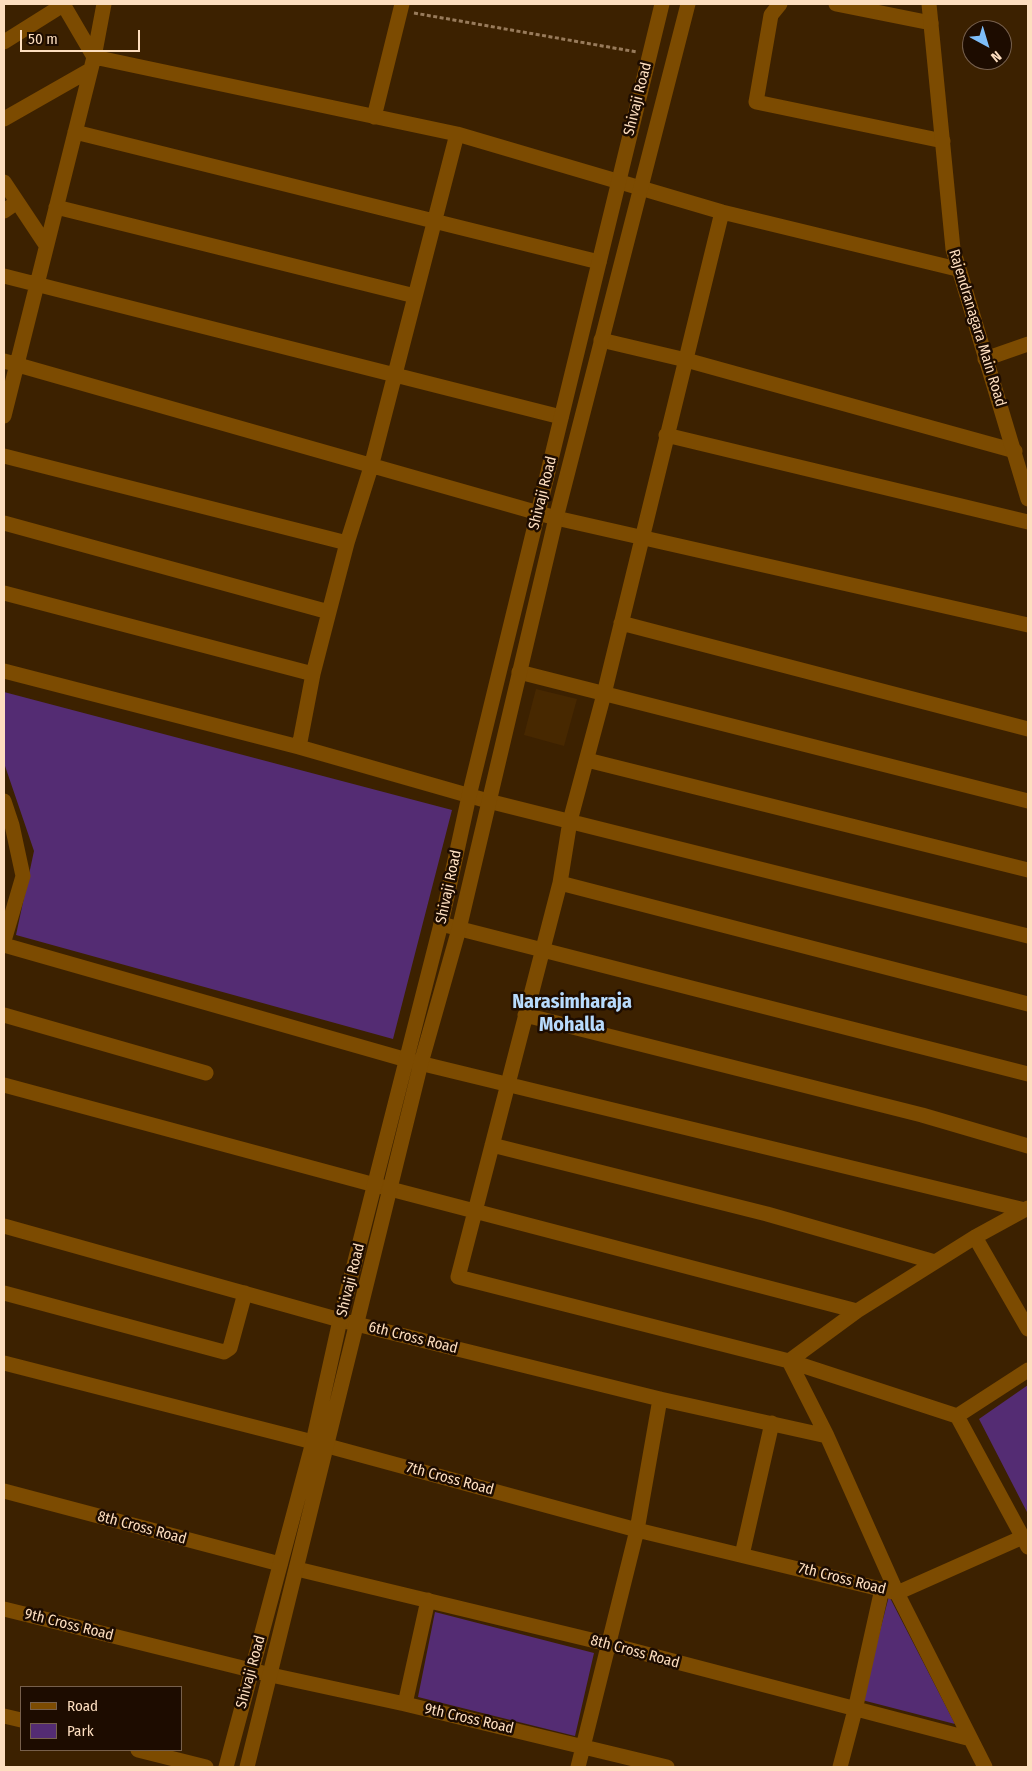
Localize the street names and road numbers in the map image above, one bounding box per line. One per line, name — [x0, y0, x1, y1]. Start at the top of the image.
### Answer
street label: Shivaji Road — [620, 60, 656, 138]
street label: Rajendranagara Main Road — [944, 247, 1010, 409]
street label: Shivaji Road — [525, 454, 561, 532]
street label: Shivaji Road — [432, 848, 466, 926]
street label: Shivaji Road — [333, 1241, 369, 1319]
street label: 6th Cross Road — [367, 1318, 459, 1358]
street label: 7th Cross Road — [404, 1459, 496, 1499]
street label: 8th Cross Road — [96, 1508, 188, 1548]
street label: 7th Cross Road — [796, 1559, 888, 1599]
street label: 9th Cross Road — [23, 1605, 115, 1645]
street label: 8th Cross Road — [589, 1632, 681, 1672]
street label: Shivaji Road — [233, 1633, 269, 1711]
street label: 9th Cross Road — [423, 1700, 515, 1738]

